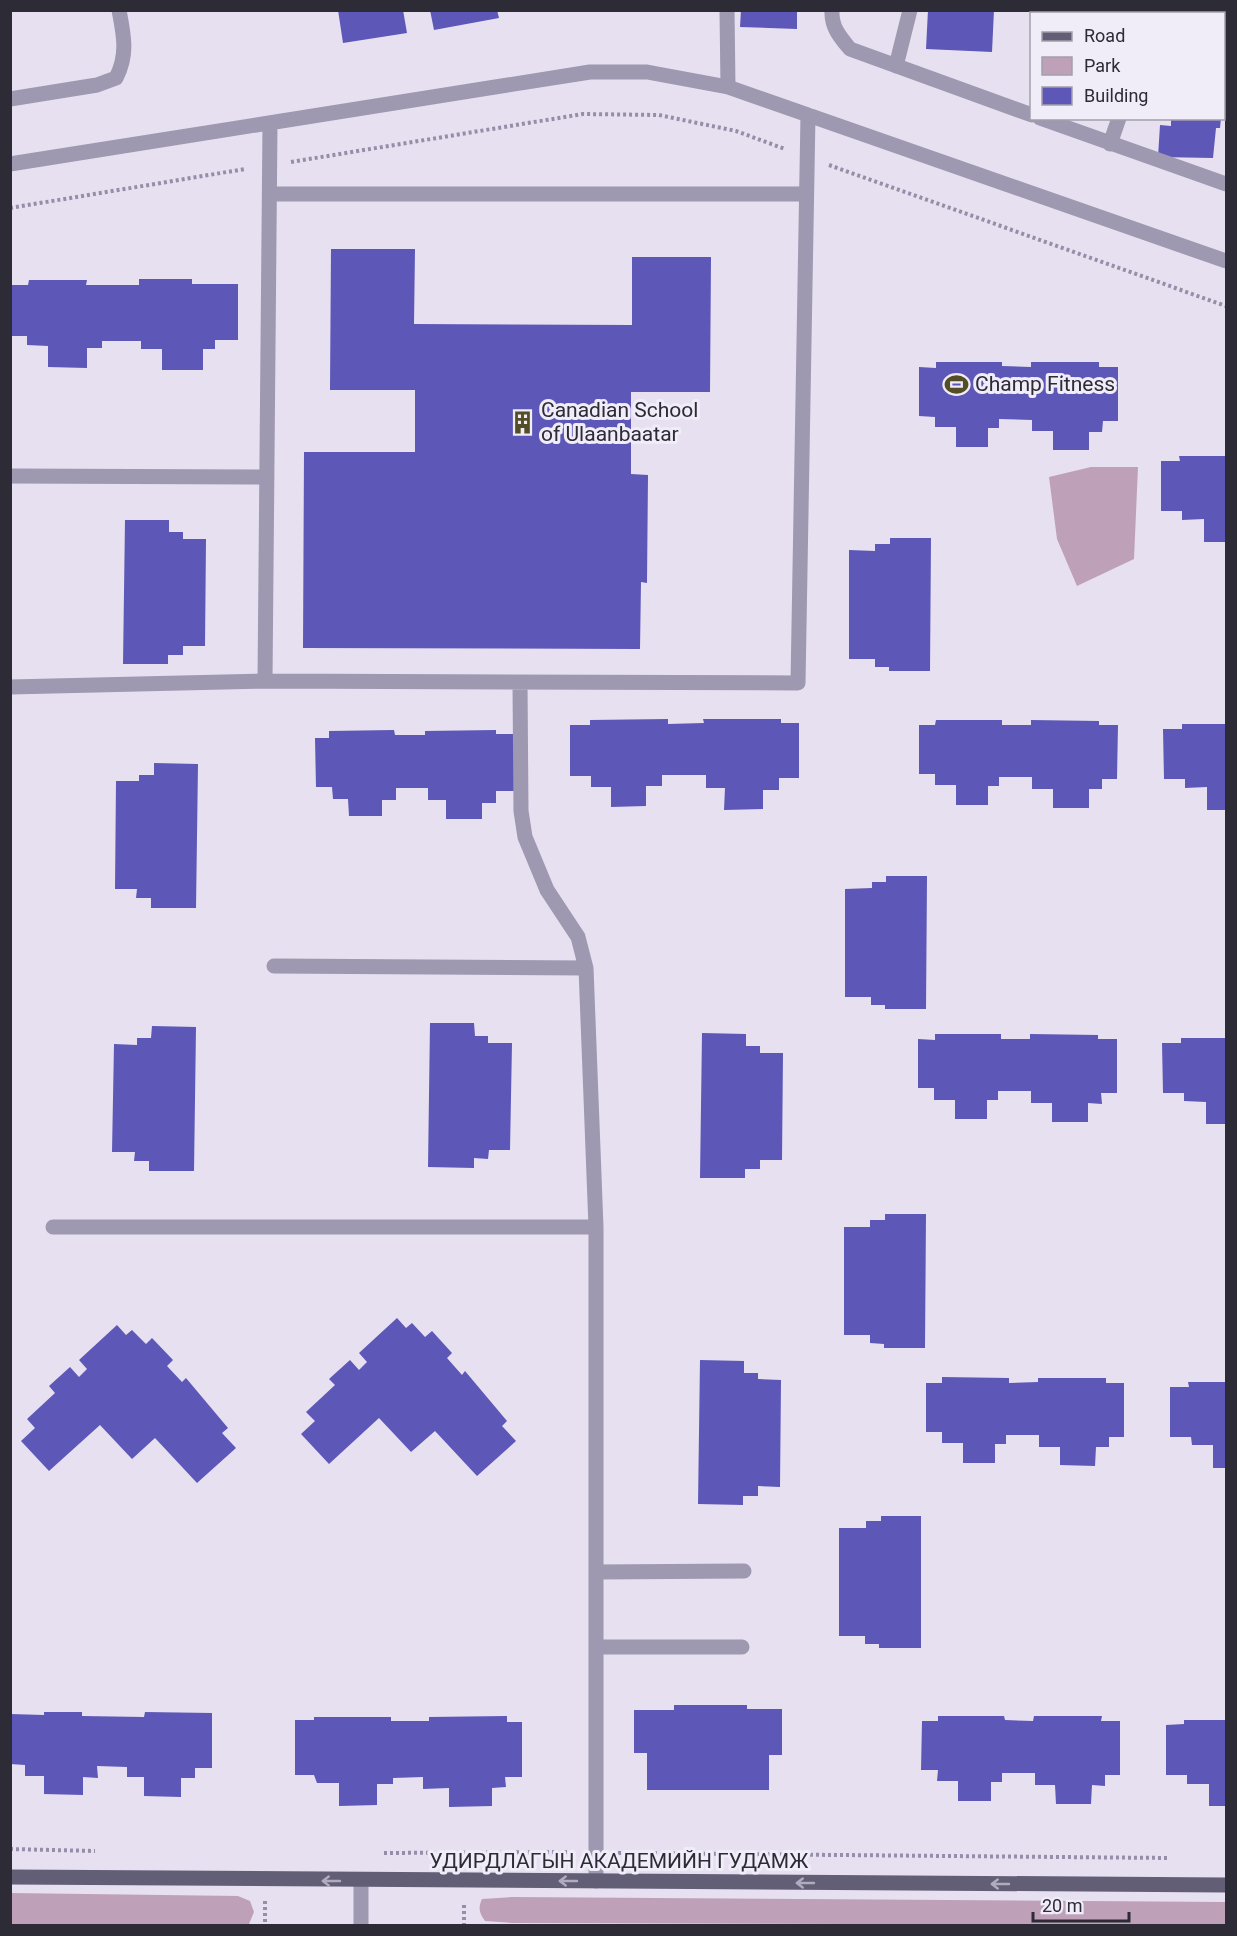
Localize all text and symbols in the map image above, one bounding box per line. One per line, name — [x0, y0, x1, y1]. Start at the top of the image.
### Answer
legend — [1030, 12, 1225, 120]
text: Road — [1084, 25, 1125, 46]
text: Park — [1084, 55, 1121, 76]
text: Building — [1084, 85, 1148, 106]
sports icon: Champ Fitness — [944, 371, 970, 397]
place label: Champ Fitness — [975, 372, 1115, 396]
place label: Canadian School of Ulaanbaatar — [541, 398, 698, 446]
building icon: Canadian School of Ulaanbaatar — [510, 409, 536, 435]
street label: УДИРДЛАГЫН АКАДЕМИЙН ГУДАМЖ — [430, 1849, 808, 1873]
one-way arrow — [322, 1875, 342, 1886]
one-way arrow — [559, 1875, 579, 1887]
one-way arrow — [796, 1877, 816, 1889]
one-way arrow — [991, 1878, 1011, 1890]
scale bar — [1033, 1885, 1129, 1923]
text: 20 m — [1042, 1895, 1082, 1916]

